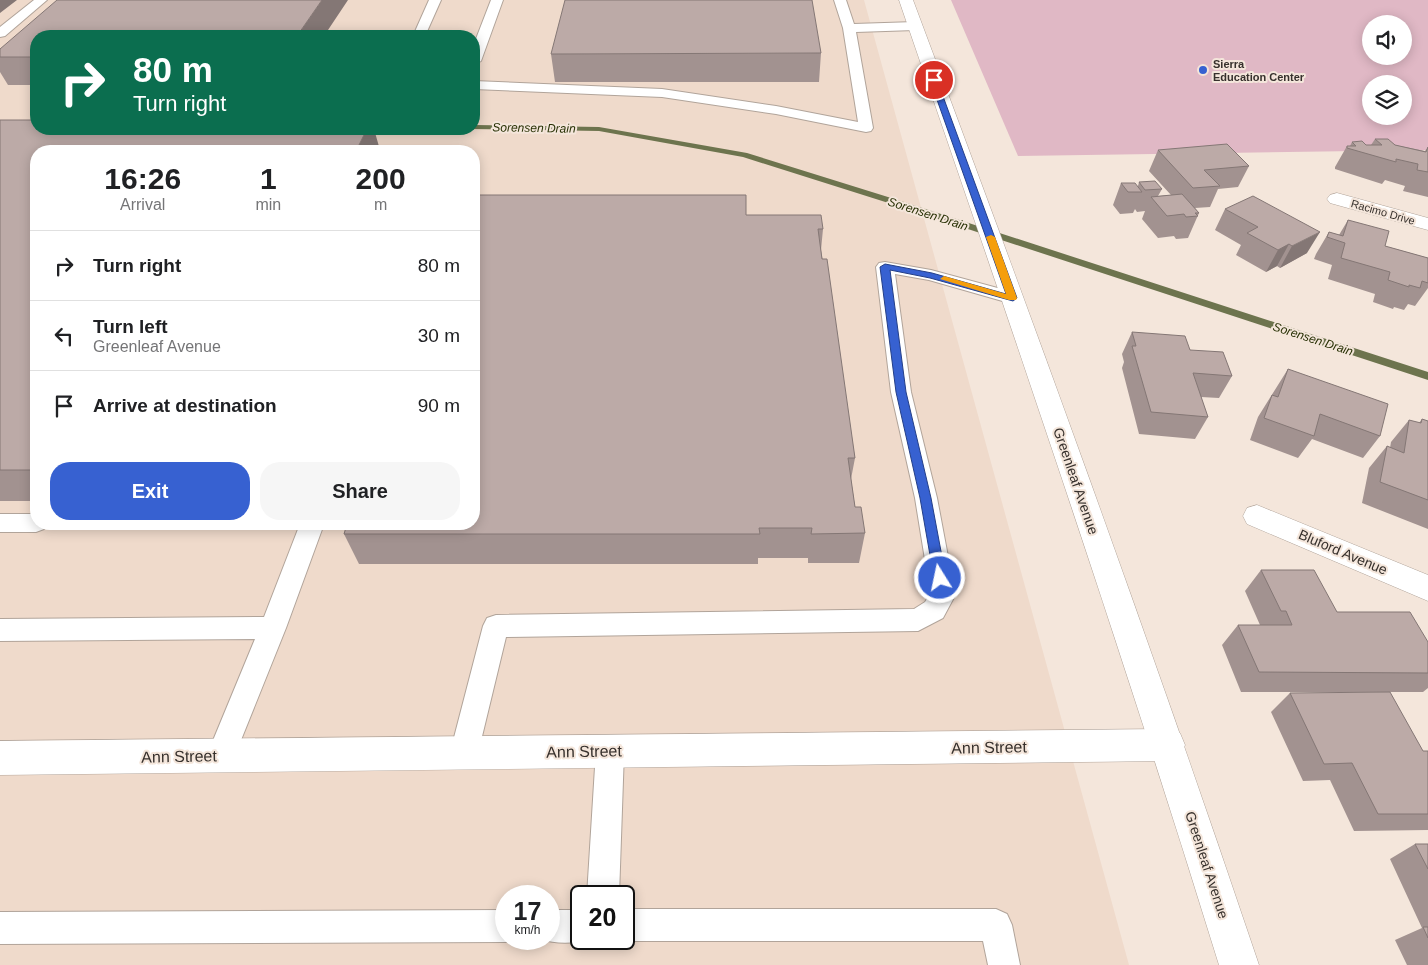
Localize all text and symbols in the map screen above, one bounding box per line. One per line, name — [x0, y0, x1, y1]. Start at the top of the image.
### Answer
map controls — [1362, 15, 1412, 125]
button: sound — [1362, 15, 1412, 65]
icon: right — [50, 50, 115, 115]
text: 80 m — [133, 50, 213, 89]
place label: Sierra Education Center — [1213, 58, 1305, 83]
pin — [913, 59, 955, 101]
marker: Sierra Education Center — [1197, 64, 1209, 76]
icon: arrive — [920, 66, 948, 94]
button: layers — [1362, 75, 1412, 125]
text: Turn right — [133, 91, 226, 116]
water label: Sorensen Drain — [492, 120, 576, 136]
text: 16:26 — [104, 162, 181, 195]
text: 1 — [260, 162, 277, 195]
text: 200 — [356, 162, 406, 195]
water label: Sorensen Drain — [886, 194, 970, 234]
text: Arrival — [120, 196, 165, 213]
text: min — [255, 196, 281, 213]
text: m — [374, 196, 387, 213]
street label: Racimo Drive — [1350, 197, 1416, 227]
icon: right — [50, 252, 78, 280]
text: Turn right — [93, 255, 181, 276]
text: 80 m — [418, 255, 460, 276]
text: Turn left — [93, 316, 168, 337]
water label: Sorensen Drain — [1271, 319, 1355, 359]
icon: left — [50, 322, 78, 350]
text: 30 m — [418, 325, 460, 346]
text: Greenleaf Avenue — [93, 338, 221, 355]
icon: arrive — [50, 392, 78, 420]
text: Arrive at destination — [93, 395, 277, 416]
text: 90 m — [418, 395, 460, 416]
street label: Greenleaf Avenue — [1050, 426, 1102, 537]
button: Exit — [50, 462, 250, 520]
button: Share — [260, 462, 460, 520]
street label: Bluford Avenue — [1296, 526, 1390, 578]
position arrow — [913, 551, 965, 603]
street label: Ann Street — [951, 738, 1028, 757]
street label: Ann Street — [546, 742, 623, 761]
street label: Ann Street — [141, 747, 218, 766]
street label: Greenleaf Avenue — [1182, 809, 1232, 921]
speed limit sign: 20 — [570, 885, 635, 950]
text: 17 — [514, 897, 541, 925]
text: km/h — [514, 923, 541, 937]

